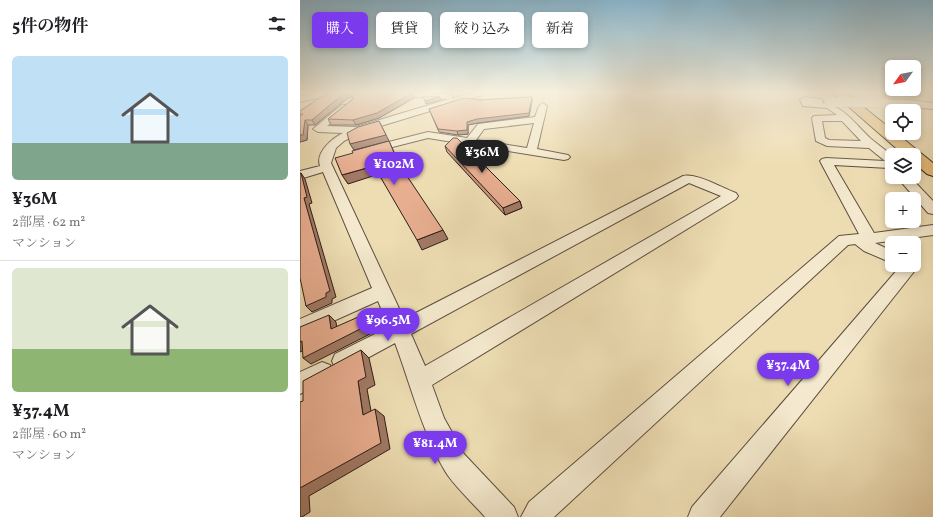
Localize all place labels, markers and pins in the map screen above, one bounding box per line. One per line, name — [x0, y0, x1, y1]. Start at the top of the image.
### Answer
pin: ¥36M — [458, 140, 506, 174]
pin: ¥102M — [366, 152, 422, 186]
pin: ¥96.5M — [355, 308, 421, 342]
pin: ¥37.4M — [755, 353, 821, 387]
pin: ¥81.4M — [402, 431, 468, 465]

